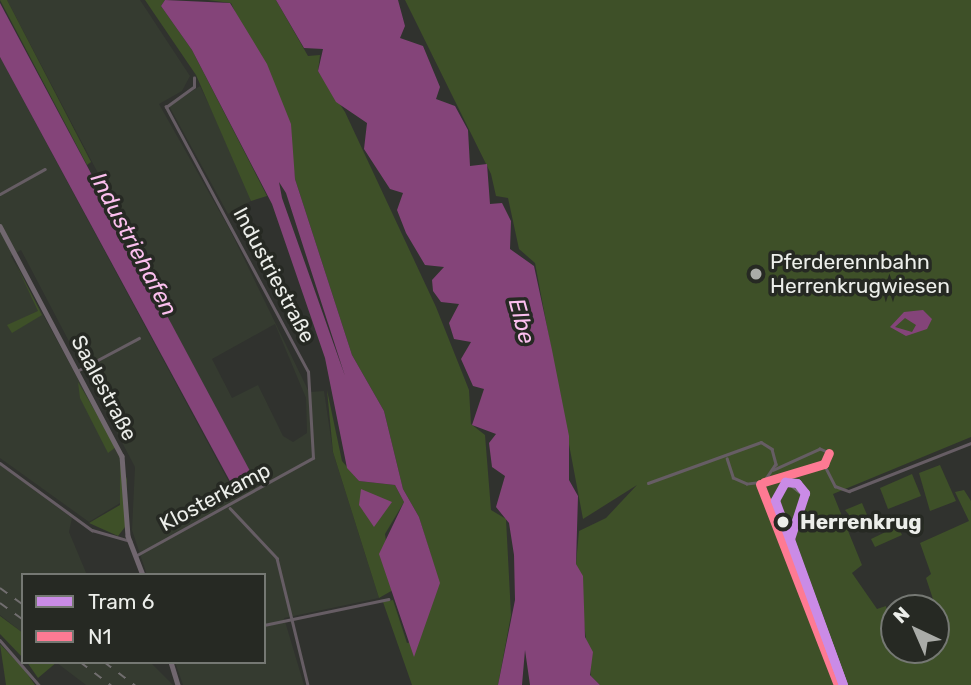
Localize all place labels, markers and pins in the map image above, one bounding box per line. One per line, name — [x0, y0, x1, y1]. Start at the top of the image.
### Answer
place label: Pferderennbahn Herrenkrugwiesen — [770, 249, 950, 299]
marker: Pferderennbahn Herrenkrugwiesen — [748, 266, 764, 282]
place label: Herrenkrug — [800, 509, 922, 535]
marker: Herrenkrug — [772, 511, 794, 533]

